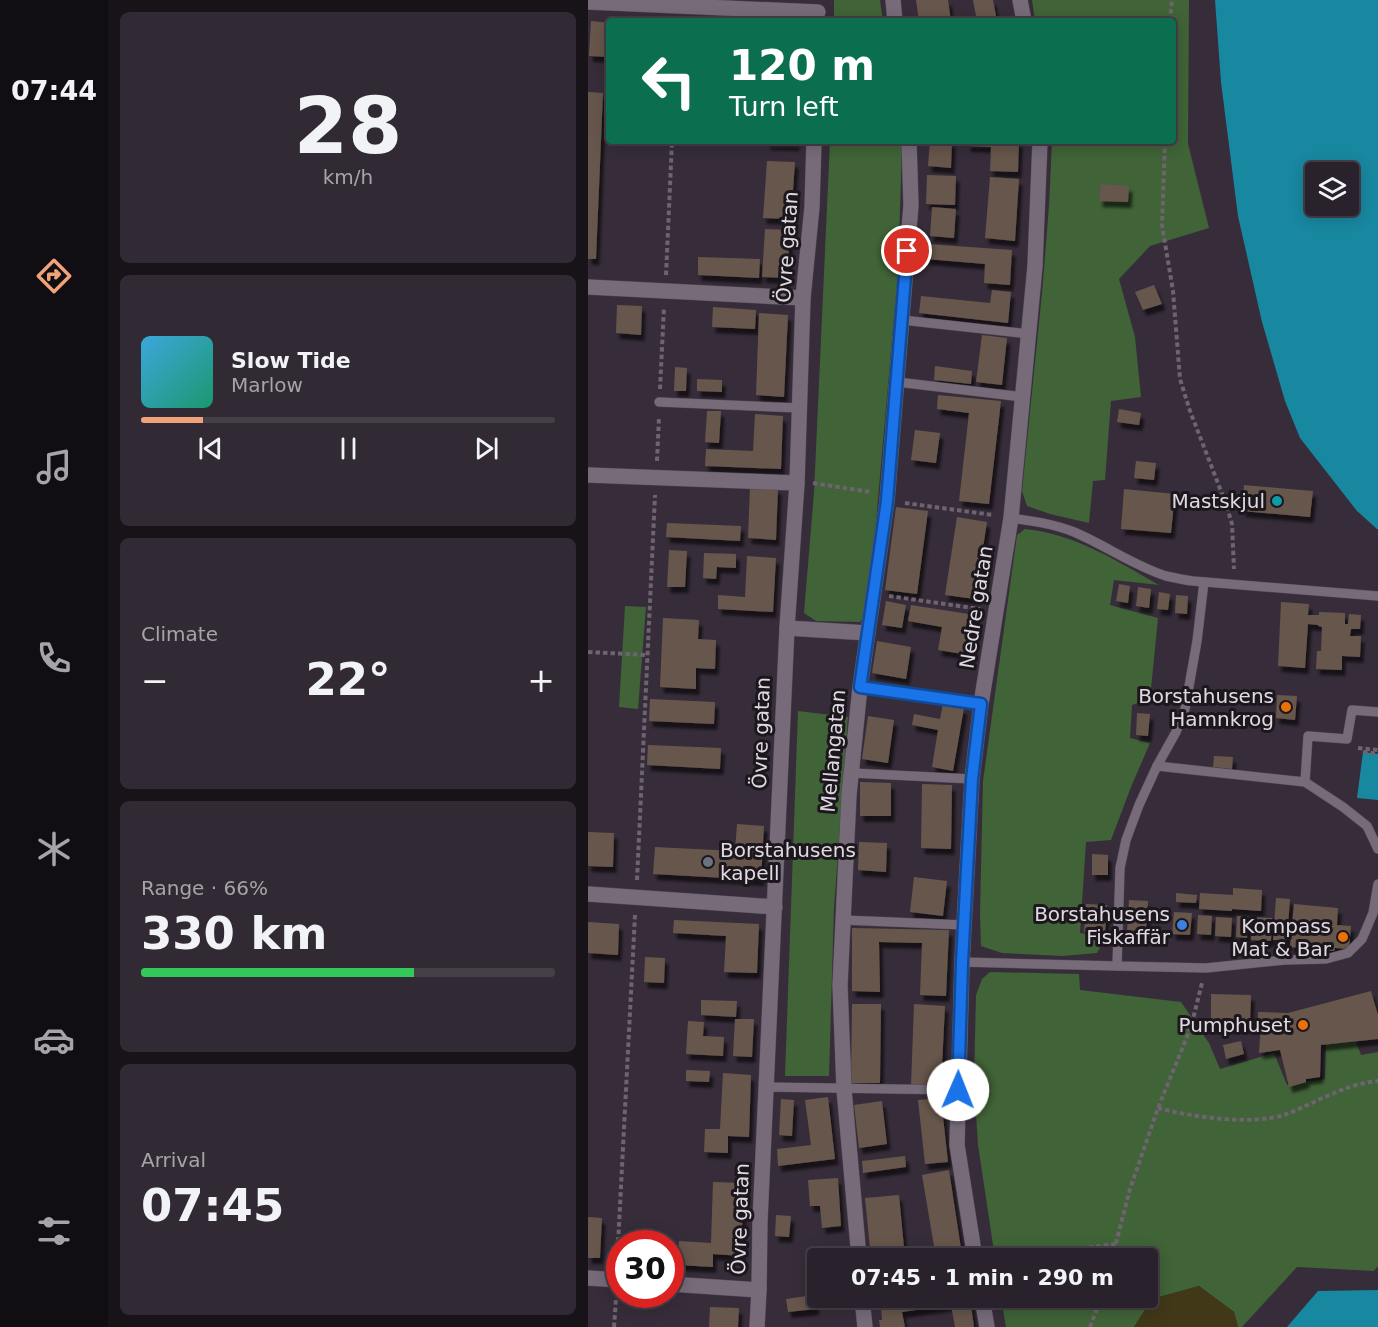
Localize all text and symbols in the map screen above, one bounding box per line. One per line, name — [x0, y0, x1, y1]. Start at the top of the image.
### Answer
text: 120 m — [729, 41, 875, 90]
icon: left — [630, 42, 708, 120]
text: 07:44 — [11, 75, 97, 106]
text: 28 — [294, 81, 402, 171]
text: Turn left — [729, 91, 839, 122]
map controls — [1305, 162, 1359, 216]
button: layers — [1305, 162, 1359, 216]
text: km/h — [323, 165, 373, 189]
street label: Övre gatan — [771, 190, 803, 304]
pin — [881, 225, 932, 276]
icon: arrive — [890, 234, 923, 267]
icon: directions — [33, 255, 75, 297]
text: Slow Tide — [231, 348, 351, 373]
text: Marlow — [231, 373, 303, 397]
icon: previous — [194, 432, 227, 465]
icon: pause — [332, 432, 365, 465]
icon: next — [470, 432, 503, 465]
icon: music — [33, 446, 75, 488]
place label: Mastskjul — [1171, 489, 1265, 513]
marker: Mastskjul — [1270, 494, 1284, 508]
street label: Nedre gatan — [954, 544, 998, 670]
text: Climate — [141, 622, 218, 646]
icon: phone — [33, 637, 75, 679]
text: 22° — [305, 653, 391, 706]
text: − — [141, 661, 169, 700]
text: + — [527, 661, 555, 700]
street label: Övre gatan — [747, 677, 775, 789]
place label: Borstahusens Hamnkrog — [1138, 684, 1274, 731]
street label: Mellangatan — [816, 689, 850, 813]
marker: Borstahusens Hamnkrog — [1279, 700, 1293, 714]
icon: climate — [33, 828, 75, 870]
place label: Borstahusens kapell — [720, 838, 856, 885]
marker: Borstahusens kapell — [701, 855, 715, 869]
text: Range · 66% — [141, 876, 268, 900]
place label: Borstahusens Fiskaffär — [1034, 902, 1171, 949]
text: 330 km — [141, 907, 327, 960]
place label: Kompass Mat & Bar — [1231, 914, 1332, 961]
marker: Borstahusens Fiskaffär — [1175, 918, 1189, 932]
marker: Kompass Mat & Bar — [1336, 930, 1350, 944]
place label: Pumphuset — [1179, 1013, 1291, 1037]
marker: Pumphuset — [1296, 1018, 1310, 1032]
icon: car — [33, 1019, 75, 1061]
position arrow — [926, 1058, 990, 1122]
text: Arrival — [141, 1148, 206, 1172]
street label: Övre gatan — [726, 1163, 754, 1275]
text: 07:45 — [141, 1179, 284, 1232]
icon: filters — [33, 1210, 75, 1252]
speed limit sign: 30 — [606, 1230, 684, 1308]
text: 07:45 · 1 min · 290 m — [851, 1265, 1114, 1290]

